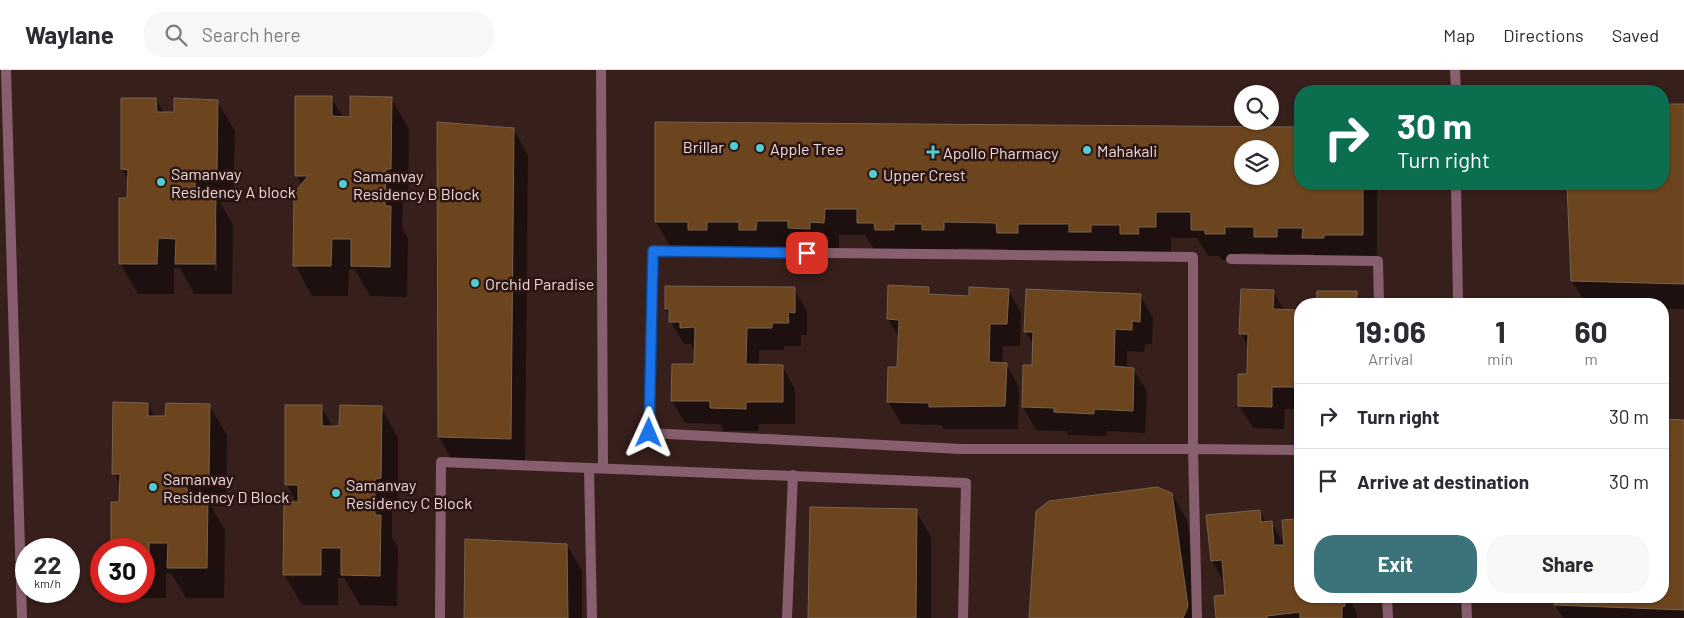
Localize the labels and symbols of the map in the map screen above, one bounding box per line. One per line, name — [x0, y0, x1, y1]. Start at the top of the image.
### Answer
place label: Brillar — [683, 137, 724, 156]
place label: Apple Tree — [770, 139, 844, 158]
marker: Brillar — [728, 140, 740, 152]
place label: Mahakali — [1097, 141, 1157, 160]
marker: Apple Tree — [754, 142, 766, 154]
place label: Apollo Pharmacy — [943, 143, 1059, 162]
marker: Mahakali — [1081, 144, 1093, 156]
marker: Apollo Pharmacy — [927, 146, 939, 158]
place label: Samanvay Residency A block — [171, 164, 296, 201]
place label: Upper Crest — [883, 165, 966, 184]
place label: Samanvay Residency B Block — [353, 166, 480, 203]
marker: Upper Crest — [867, 168, 879, 180]
marker: Samanvay Residency A block — [155, 176, 167, 188]
marker: Samanvay Residency B Block — [337, 178, 349, 190]
pin — [786, 232, 828, 274]
place label: Orchid Paradise — [485, 274, 594, 293]
marker: Orchid Paradise — [469, 277, 481, 289]
position arrow — [622, 406, 674, 458]
place label: Samanvay Residency D Block — [163, 469, 289, 506]
place label: Samanvay Residency C Block — [346, 475, 472, 512]
marker: Samanvay Residency D Block — [147, 481, 159, 493]
marker: Samanvay Residency C Block — [330, 487, 342, 499]
speed limit sign: 30 — [90, 538, 155, 603]

